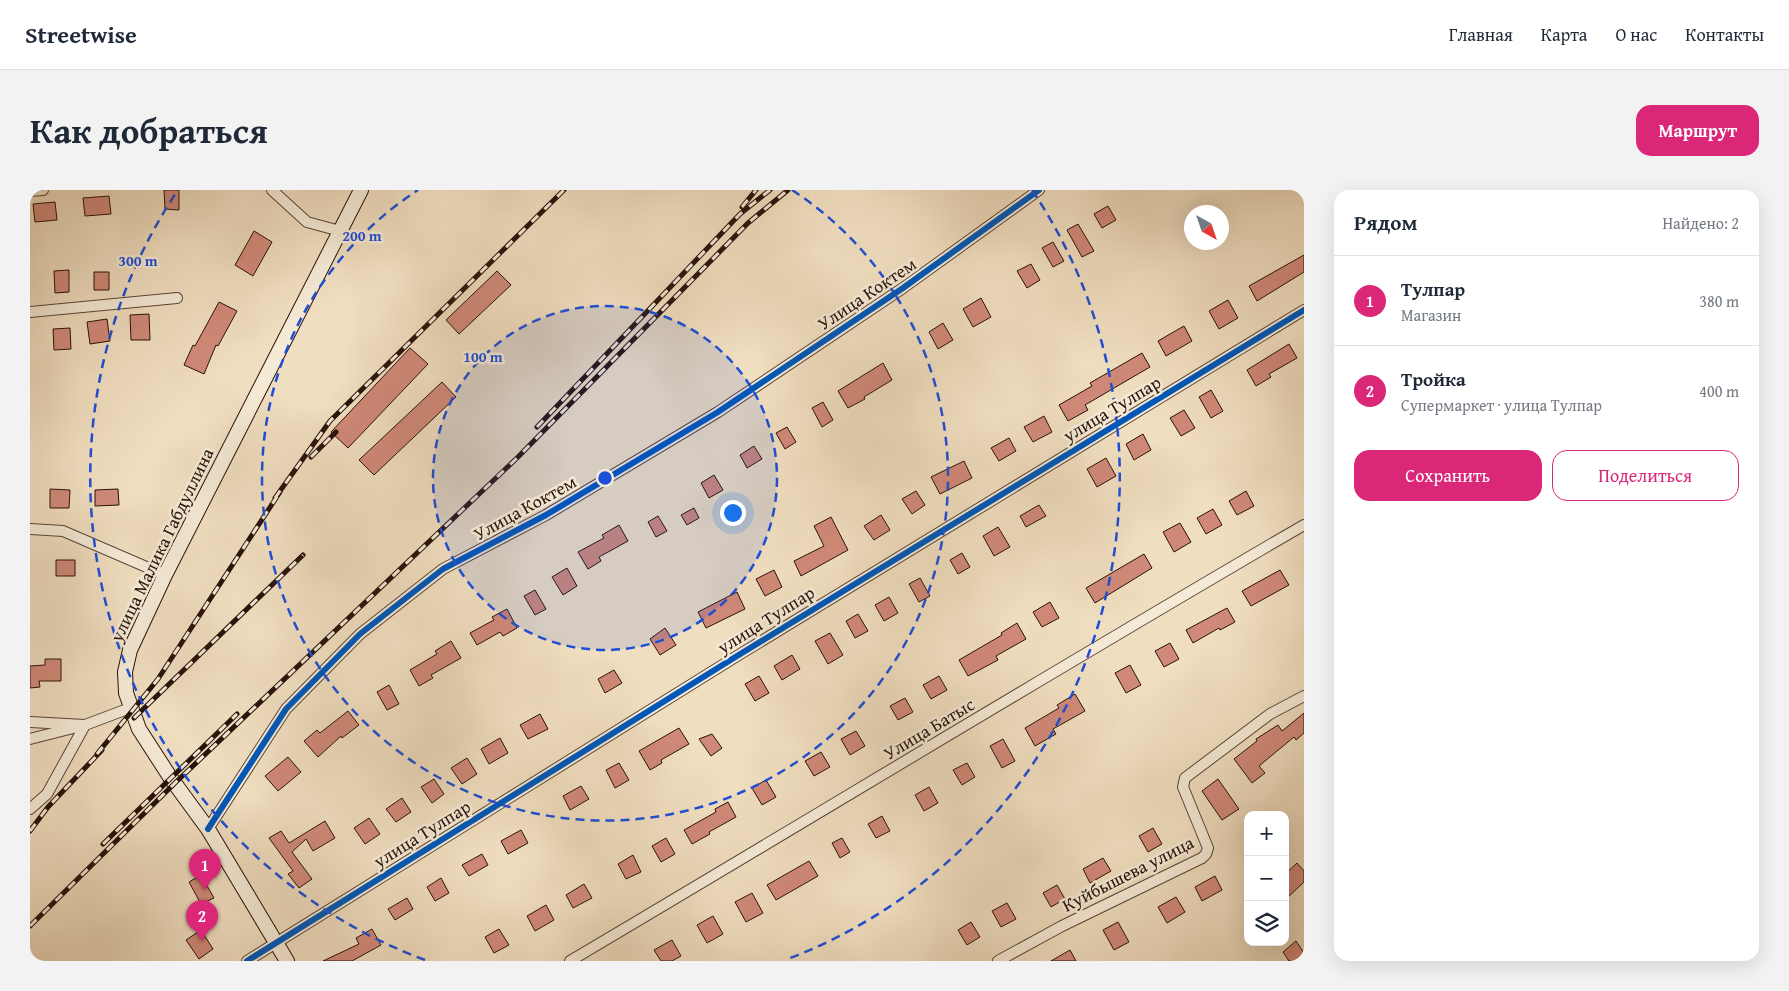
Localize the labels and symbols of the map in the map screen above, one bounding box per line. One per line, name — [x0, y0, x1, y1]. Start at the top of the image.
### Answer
north arrow — [1184, 205, 1229, 250]
text: 200 m — [342, 225, 382, 246]
text: 300 m — [118, 250, 158, 271]
street label: Улица Коктем — [812, 250, 922, 337]
text: 100 m — [463, 346, 503, 367]
street label: улица Тулпар — [1057, 368, 1166, 449]
street label: улица Малика Габдуллина — [102, 443, 221, 647]
street label: Улица Коктем — [468, 468, 581, 547]
centre of rings — [596, 469, 614, 487]
your location — [720, 500, 746, 526]
street label: улица Тулпар — [711, 579, 820, 661]
street label: Улица Батыс — [878, 691, 980, 767]
street label: улица Тулпар — [367, 793, 476, 875]
street label: Куйбышева улица — [1057, 828, 1199, 918]
pin: 1 — [189, 849, 221, 890]
pin: 2 — [186, 900, 218, 941]

